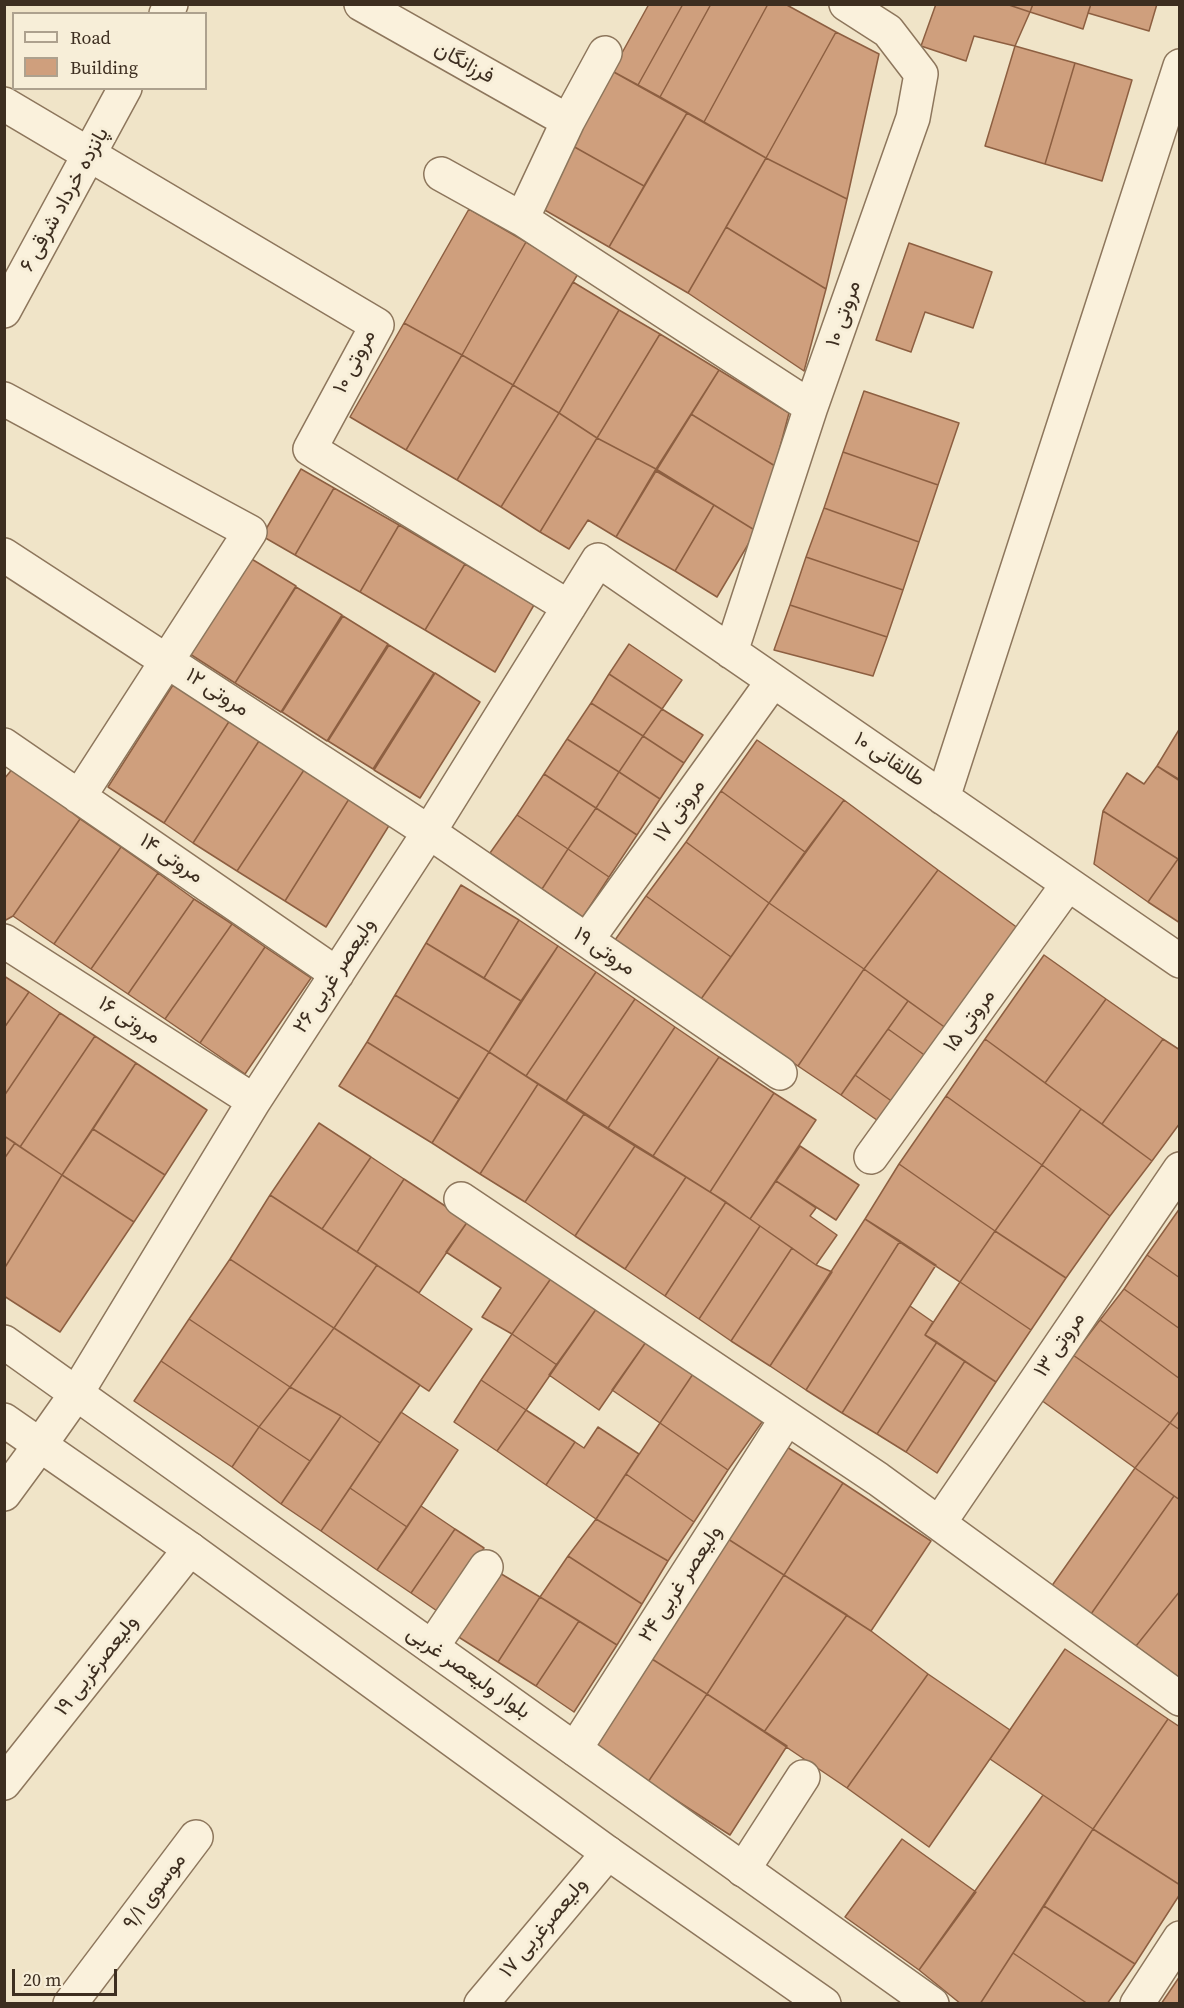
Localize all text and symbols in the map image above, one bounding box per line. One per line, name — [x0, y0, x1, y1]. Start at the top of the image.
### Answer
legend — [12, 12, 207, 90]
text: Road — [70, 25, 111, 50]
street label: فرزانگان — [430, 36, 498, 90]
text: Building — [70, 55, 138, 80]
street label: پانزده خرداد شرقی ۶ — [15, 123, 115, 277]
street label: مروتی ۱۰ — [821, 278, 867, 350]
street label: مروتی ۱۰ — [328, 326, 382, 398]
street label: مروتی ۱۲ — [181, 663, 253, 723]
street label: طالقانی ۱۰ — [849, 727, 929, 793]
street label: مروتی ۱۷ — [649, 775, 711, 847]
street label: مروتی ۱۴ — [134, 829, 208, 889]
street label: ولیعصر غربی ۲۶ — [288, 914, 382, 1038]
street label: مروتی ۱۹ — [568, 922, 640, 982]
street label: مروتی ۱۵ — [939, 985, 1001, 1057]
street label: مروتی ۱۶ — [93, 991, 165, 1051]
street label: مروتی ۱۳ — [1029, 1308, 1091, 1382]
street label: ولیعصر غربی ۲۴ — [634, 1521, 728, 1647]
street label: ولیعصرغربی ۱۹ — [50, 1611, 144, 1721]
street label: بلوار ولیعصر غربی — [401, 1621, 535, 1725]
street label: موسوی ۹/۱ — [118, 1849, 192, 1935]
street label: ولیعصرغربی ۱۷ — [495, 1873, 593, 1983]
scale bar — [15, 1957, 120, 1995]
text: 20 m — [23, 1967, 61, 1992]

